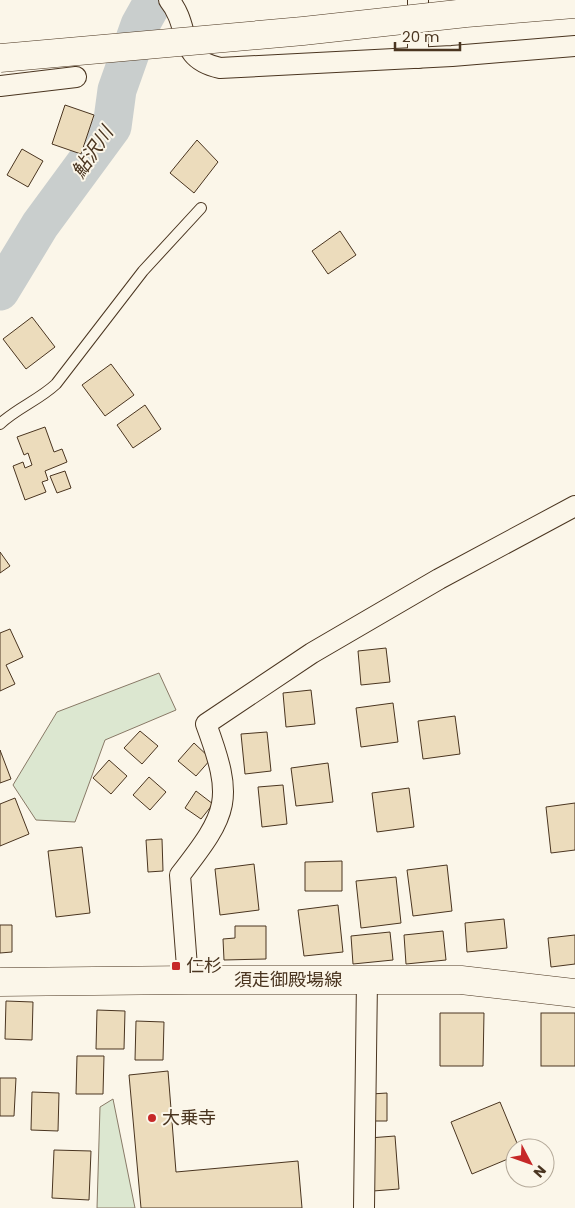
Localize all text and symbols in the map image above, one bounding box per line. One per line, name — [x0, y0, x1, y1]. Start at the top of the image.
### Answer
scale bar — [395, 20, 460, 52]
text: 20 m — [402, 26, 440, 47]
water label: 鮎沢川 — [65, 119, 121, 183]
place label: 仁杉 — [186, 953, 222, 978]
marker: 仁杉 — [170, 960, 182, 972]
street label: 須走御殿場線 — [234, 967, 342, 992]
place label: 大乗寺 — [162, 1105, 216, 1130]
marker: 大乗寺 — [146, 1112, 158, 1124]
north arrow — [505, 1138, 555, 1188]
text: N — [529, 1161, 551, 1182]

